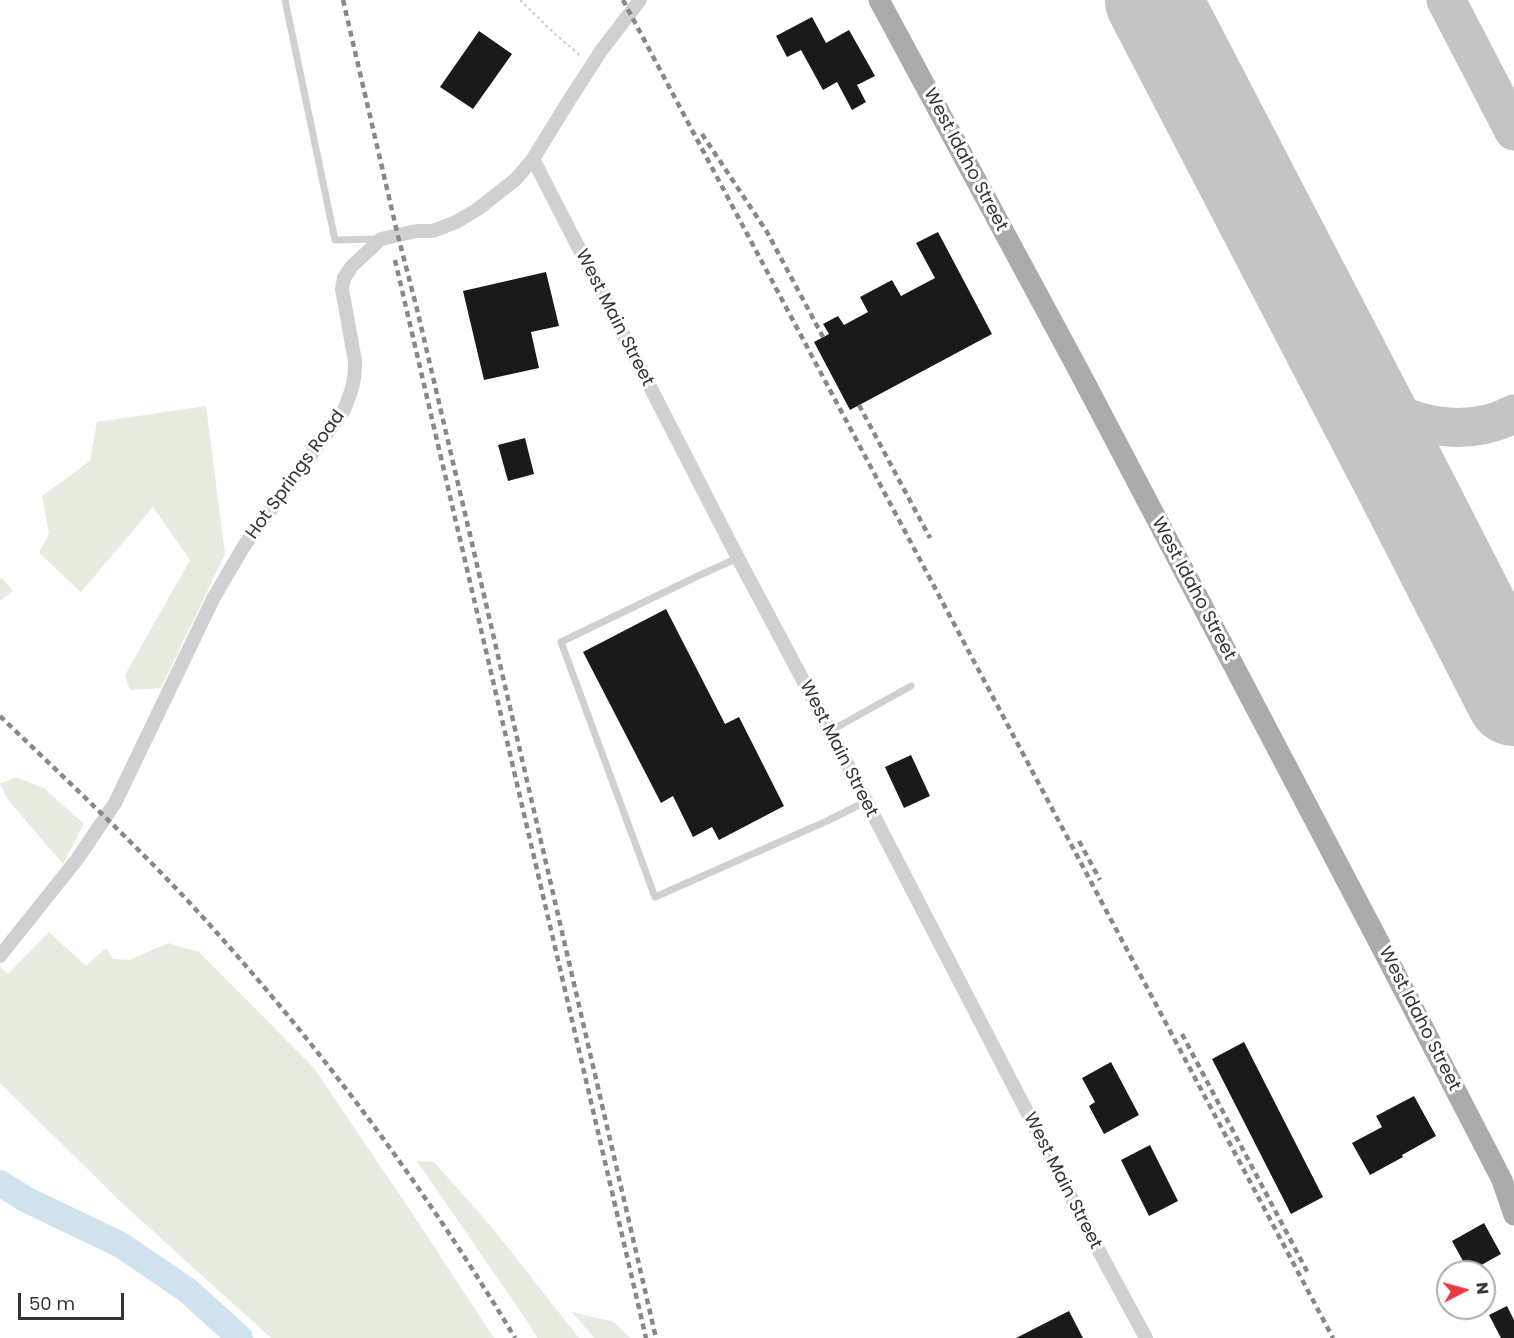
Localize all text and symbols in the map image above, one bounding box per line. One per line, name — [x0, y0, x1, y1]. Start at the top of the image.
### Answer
street label: West Idaho Street — [918, 85, 1012, 235]
street label: West Main Street — [570, 246, 658, 390]
street label: Hot Springs Road — [242, 406, 350, 544]
street label: West Idaho Street — [1146, 514, 1240, 664]
street label: West Main Street — [794, 677, 882, 821]
street label: West Idaho Street — [1373, 943, 1465, 1095]
street label: West Main Street — [1018, 1109, 1106, 1253]
north arrow — [1436, 1260, 1496, 1320]
scale bar — [21, 1281, 128, 1319]
text: N — [1470, 1281, 1494, 1295]
text: 50 m — [29, 1291, 75, 1316]

